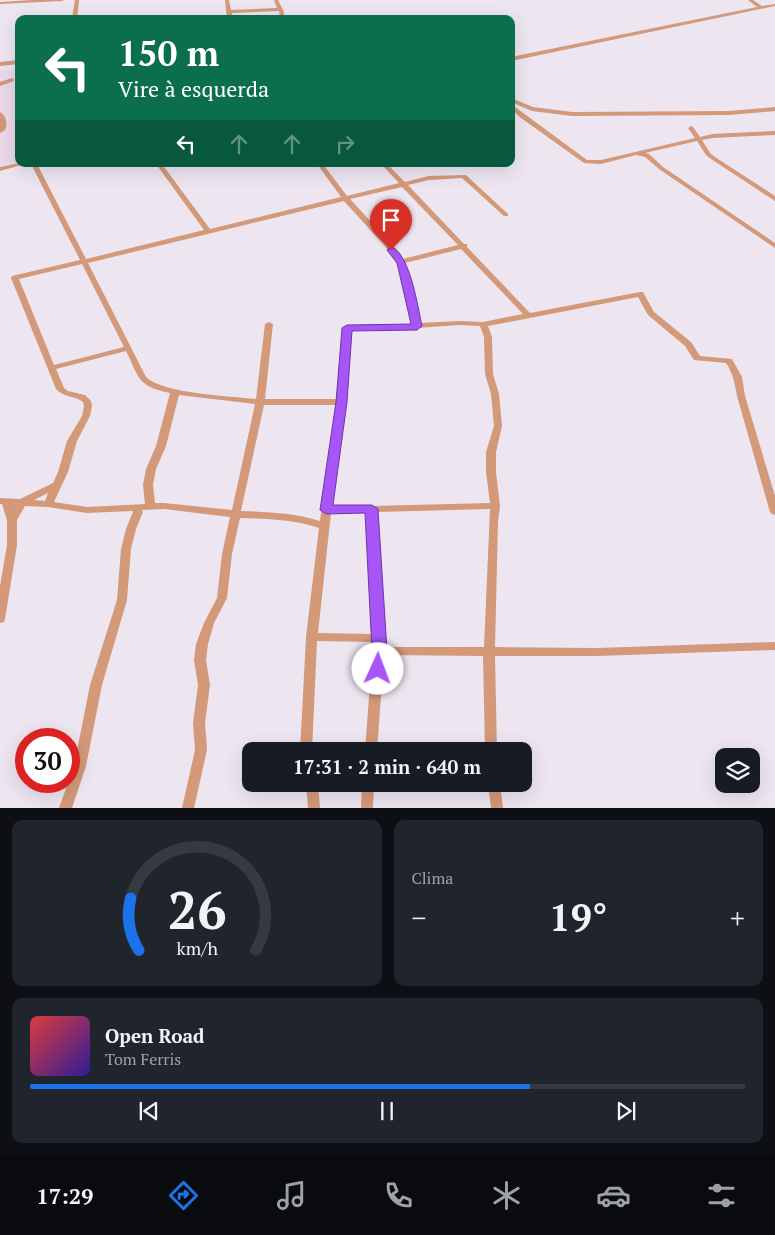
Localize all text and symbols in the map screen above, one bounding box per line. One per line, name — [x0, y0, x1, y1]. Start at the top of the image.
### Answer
text: 150 m — [118, 30, 219, 76]
icon: left — [35, 35, 100, 100]
text: Vire à esquerda — [118, 74, 269, 103]
icon: left — [172, 130, 200, 158]
icon: ahead — [225, 130, 253, 158]
icon: ahead — [278, 130, 306, 158]
icon: right — [331, 130, 359, 158]
pin — [370, 199, 412, 250]
icon: arrive — [377, 206, 405, 234]
position arrow — [351, 642, 403, 694]
speed limit sign: 30 — [15, 728, 80, 793]
map controls — [715, 748, 760, 793]
button: layers — [715, 748, 760, 793]
text: 17:31 · 2 min · 640 m — [293, 754, 481, 779]
text: Clima — [412, 867, 453, 889]
text: 26 — [167, 875, 226, 944]
text: 19° — [549, 892, 608, 942]
text: − — [412, 899, 426, 936]
text: + — [730, 899, 745, 936]
text: km/h — [176, 936, 218, 960]
text: Open Road — [105, 1023, 205, 1048]
text: Tom Ferris — [105, 1048, 181, 1070]
icon: previous — [135, 1097, 163, 1125]
icon: pause — [373, 1097, 401, 1125]
icon: next — [612, 1097, 640, 1125]
icon: directions — [166, 1178, 201, 1213]
icon: music — [274, 1178, 309, 1213]
icon: phone — [381, 1178, 416, 1213]
icon: climate — [489, 1178, 524, 1213]
icon: car — [596, 1178, 631, 1213]
icon: filters — [704, 1178, 739, 1213]
text: 17:29 — [36, 1181, 94, 1210]

